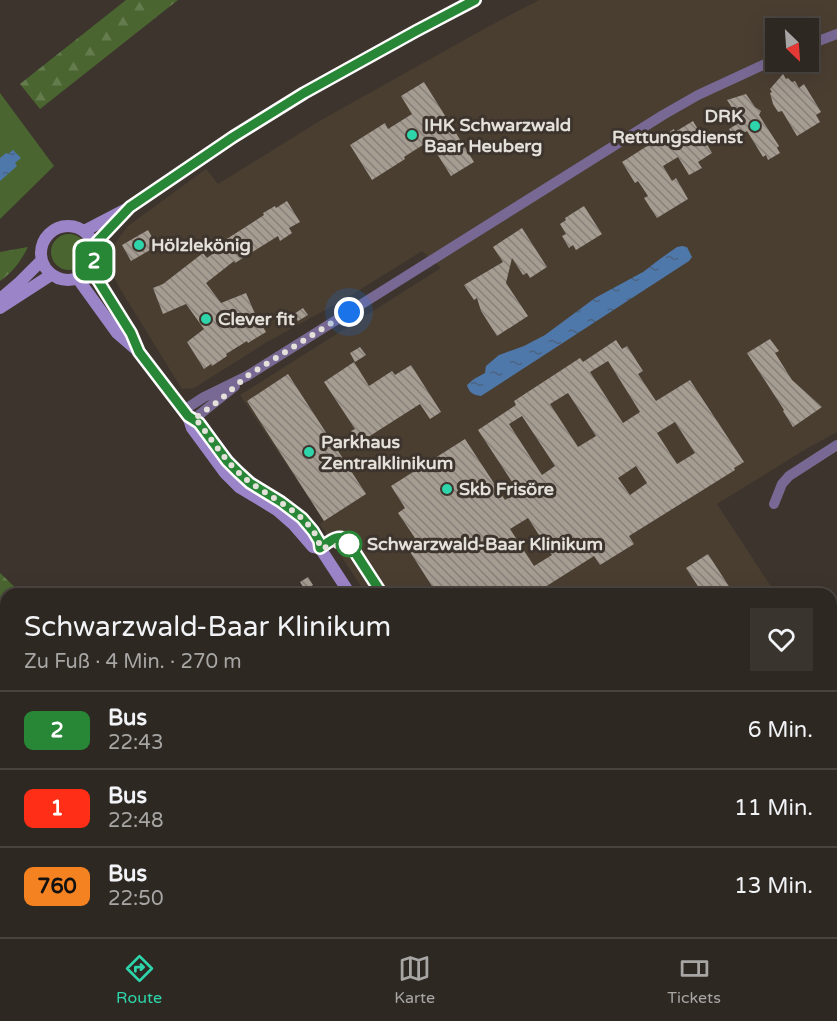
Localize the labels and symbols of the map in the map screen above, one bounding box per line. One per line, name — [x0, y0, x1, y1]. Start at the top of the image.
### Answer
north arrow — [765, 18, 819, 72]
place label: DRK Rettungsdienst — [612, 105, 743, 148]
place label: IHK Schwarzwald Baar Heuberg — [424, 114, 571, 157]
marker: DRK Rettungsdienst — [748, 119, 762, 133]
marker: IHK Schwarzwald Baar Heuberg — [405, 128, 419, 142]
place label: Hölzlekönig — [151, 234, 251, 256]
marker: Hölzlekönig — [132, 238, 146, 252]
line badge: 2 — [74, 242, 113, 280]
your location — [334, 297, 364, 327]
place label: Clever fit — [218, 308, 295, 330]
marker: Clever fit — [199, 312, 213, 326]
place label: Parkhaus Zentralklinikum — [321, 431, 453, 474]
marker: Parkhaus Zentralklinikum — [302, 445, 316, 459]
place label: Skb Frisöre — [459, 478, 554, 500]
marker: Skb Frisöre — [440, 482, 454, 496]
marker: Schwarzwald-Baar Klinikum — [336, 531, 362, 557]
place label: Schwarzwald-Baar Klinikum — [367, 533, 603, 555]

